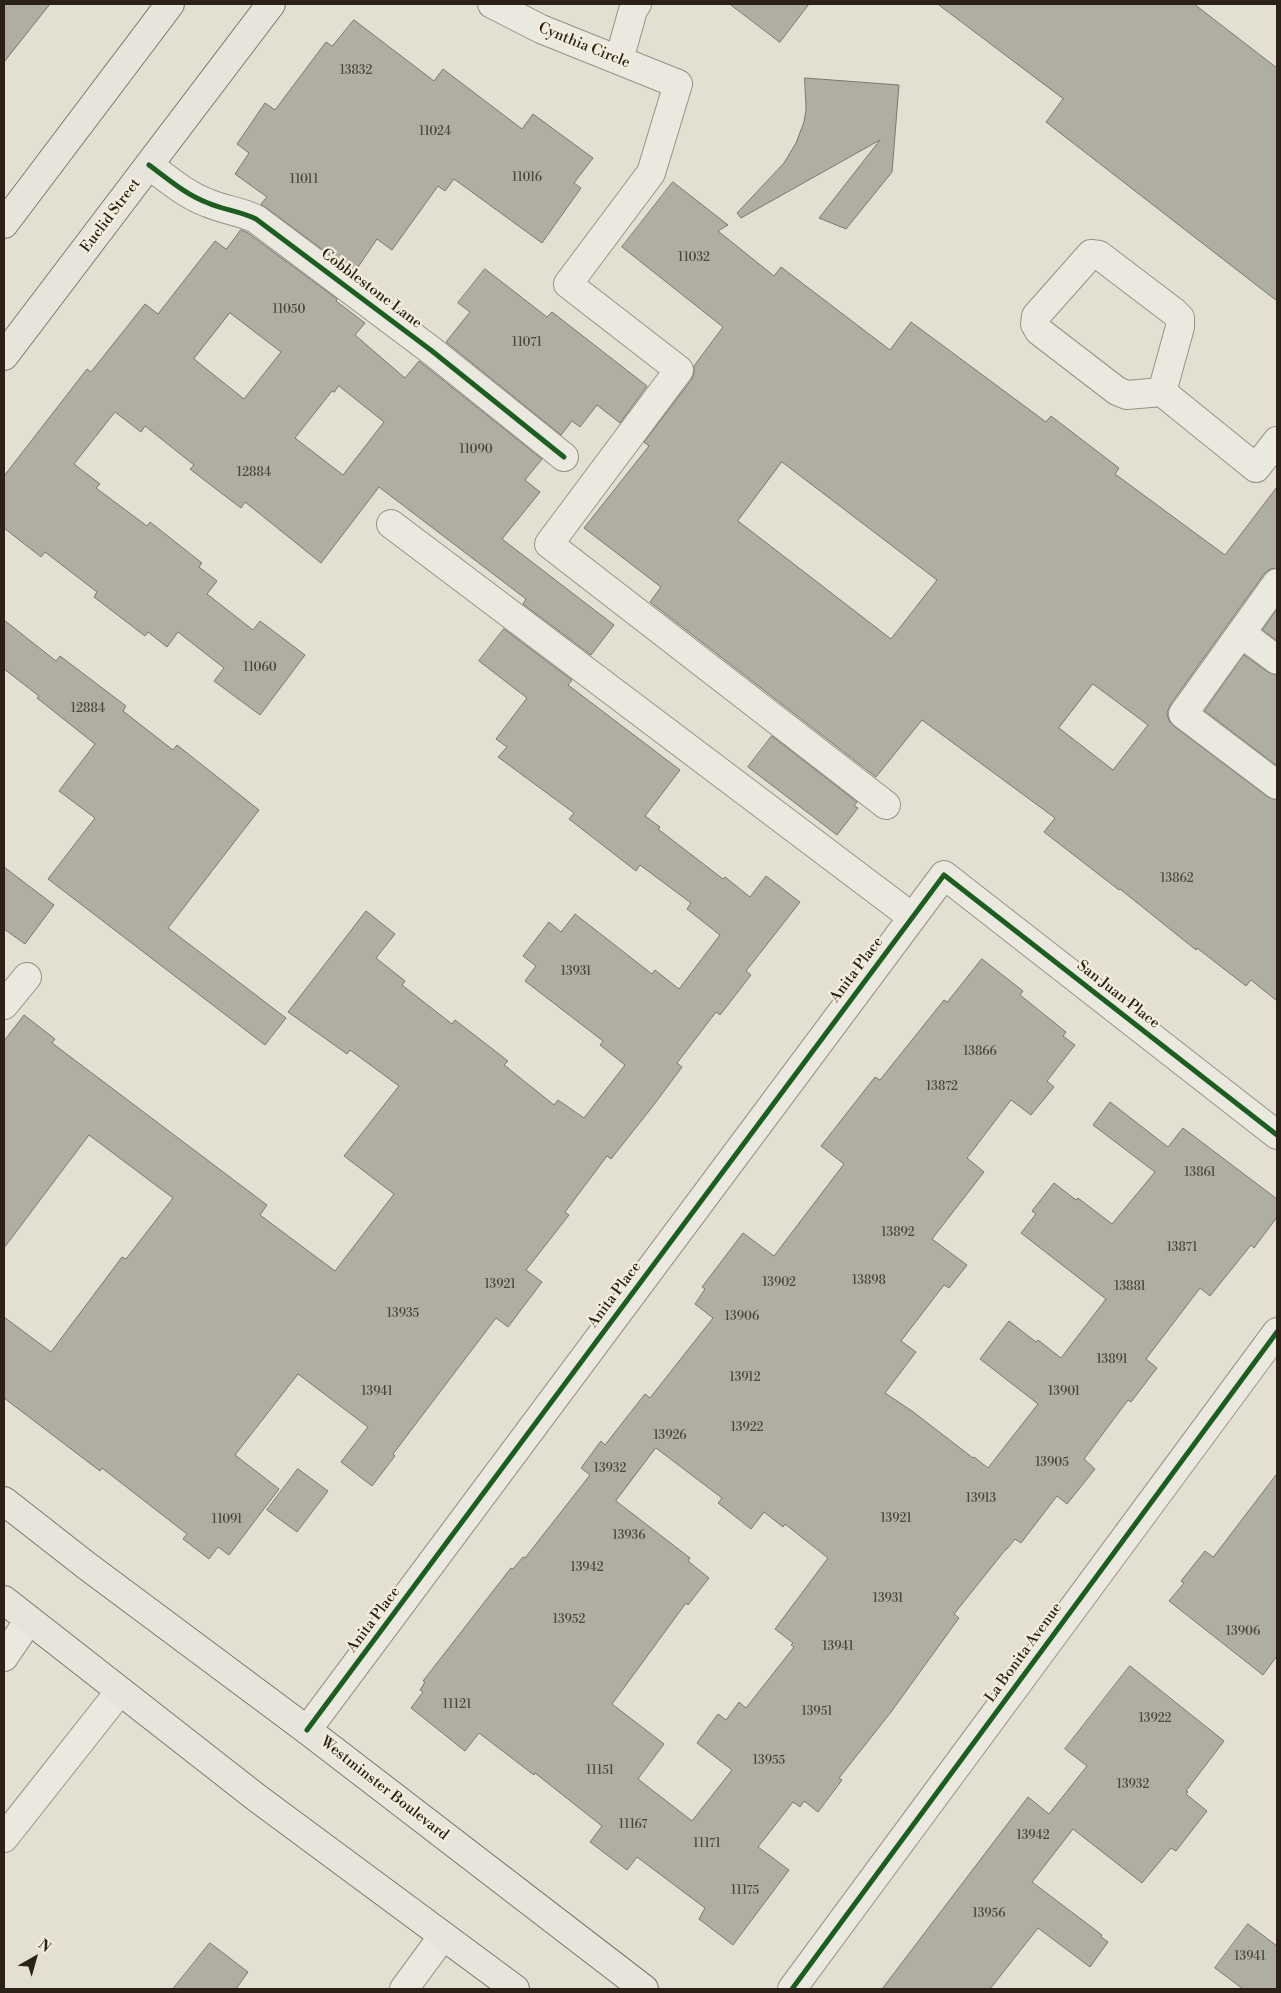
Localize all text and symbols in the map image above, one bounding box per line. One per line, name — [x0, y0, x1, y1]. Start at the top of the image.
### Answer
street label: Cynthia Circle — [536, 19, 632, 73]
house number: 13832 — [340, 64, 372, 78]
house number: 11024 — [419, 125, 451, 139]
house number: 11016 — [512, 171, 542, 185]
house number: 11011 — [290, 173, 318, 187]
street label: Euclid Street — [77, 175, 145, 257]
street label: Cobblestone Lane — [317, 245, 425, 333]
house number: 11032 — [678, 251, 710, 265]
house number: 11050 — [273, 303, 305, 317]
house number: 11071 — [512, 336, 542, 350]
house number: 11090 — [459, 443, 493, 457]
house number: 12884 — [237, 466, 271, 480]
house number: 11060 — [243, 661, 277, 675]
house number: 12884 — [71, 702, 105, 716]
house number: 13862 — [1160, 872, 1194, 886]
street label: Anita Place — [826, 934, 888, 1006]
street label: San Juan Place — [1073, 957, 1163, 1033]
house number: 13931 — [561, 965, 591, 979]
house number: 13866 — [963, 1045, 997, 1059]
house number: 13872 — [926, 1080, 958, 1094]
house number: 13861 — [1184, 1166, 1216, 1180]
house number: 13892 — [881, 1226, 915, 1240]
house number: 13871 — [1167, 1241, 1197, 1255]
street label: Anita Place — [584, 1259, 646, 1331]
house number: 13898 — [852, 1274, 886, 1288]
house number: 13902 — [762, 1276, 796, 1290]
house number: 13921 — [484, 1278, 516, 1292]
house number: 13881 — [1114, 1280, 1146, 1294]
house number: 13935 — [387, 1307, 419, 1321]
house number: 13906 — [725, 1310, 759, 1324]
house number: 13891 — [1096, 1353, 1128, 1367]
house number: 13912 — [730, 1371, 760, 1385]
house number: 13941 — [361, 1385, 393, 1399]
house number: 13901 — [1048, 1385, 1080, 1399]
house number: 13922 — [731, 1421, 763, 1435]
house number: 13926 — [653, 1429, 687, 1443]
house number: 13905 — [1035, 1456, 1069, 1470]
house number: 13932 — [594, 1462, 626, 1476]
house number: 13913 — [966, 1492, 996, 1506]
house number: 13921 — [880, 1512, 912, 1526]
house number: 11091 — [212, 1513, 242, 1527]
house number: 13936 — [613, 1529, 645, 1543]
house number: 13942 — [571, 1561, 603, 1575]
street label: Anita Place — [343, 1584, 405, 1656]
house number: 13931 — [873, 1592, 903, 1606]
street label: La Bonita Avenue — [982, 1600, 1066, 1706]
house number: 13952 — [553, 1613, 585, 1627]
house number: 13906 — [1226, 1625, 1260, 1639]
house number: 13941 — [822, 1640, 854, 1654]
house number: 11121 — [443, 1698, 471, 1712]
house number: 13951 — [802, 1705, 832, 1719]
house number: 13922 — [1139, 1712, 1171, 1726]
street label: Westminster Boulevard — [316, 1733, 452, 1845]
house number: 13955 — [753, 1754, 785, 1768]
house number: 11151 — [586, 1764, 614, 1778]
house number: 13932 — [1117, 1778, 1149, 1792]
house number: 11167 — [619, 1818, 647, 1832]
house number: 13942 — [1017, 1829, 1049, 1843]
house number: 11171 — [693, 1837, 721, 1851]
house number: 11175 — [731, 1884, 759, 1898]
house number: 13956 — [973, 1907, 1005, 1921]
north arrow — [10, 1933, 60, 1983]
text: N — [34, 1936, 54, 1957]
house number: 13941 — [1234, 1950, 1266, 1964]

